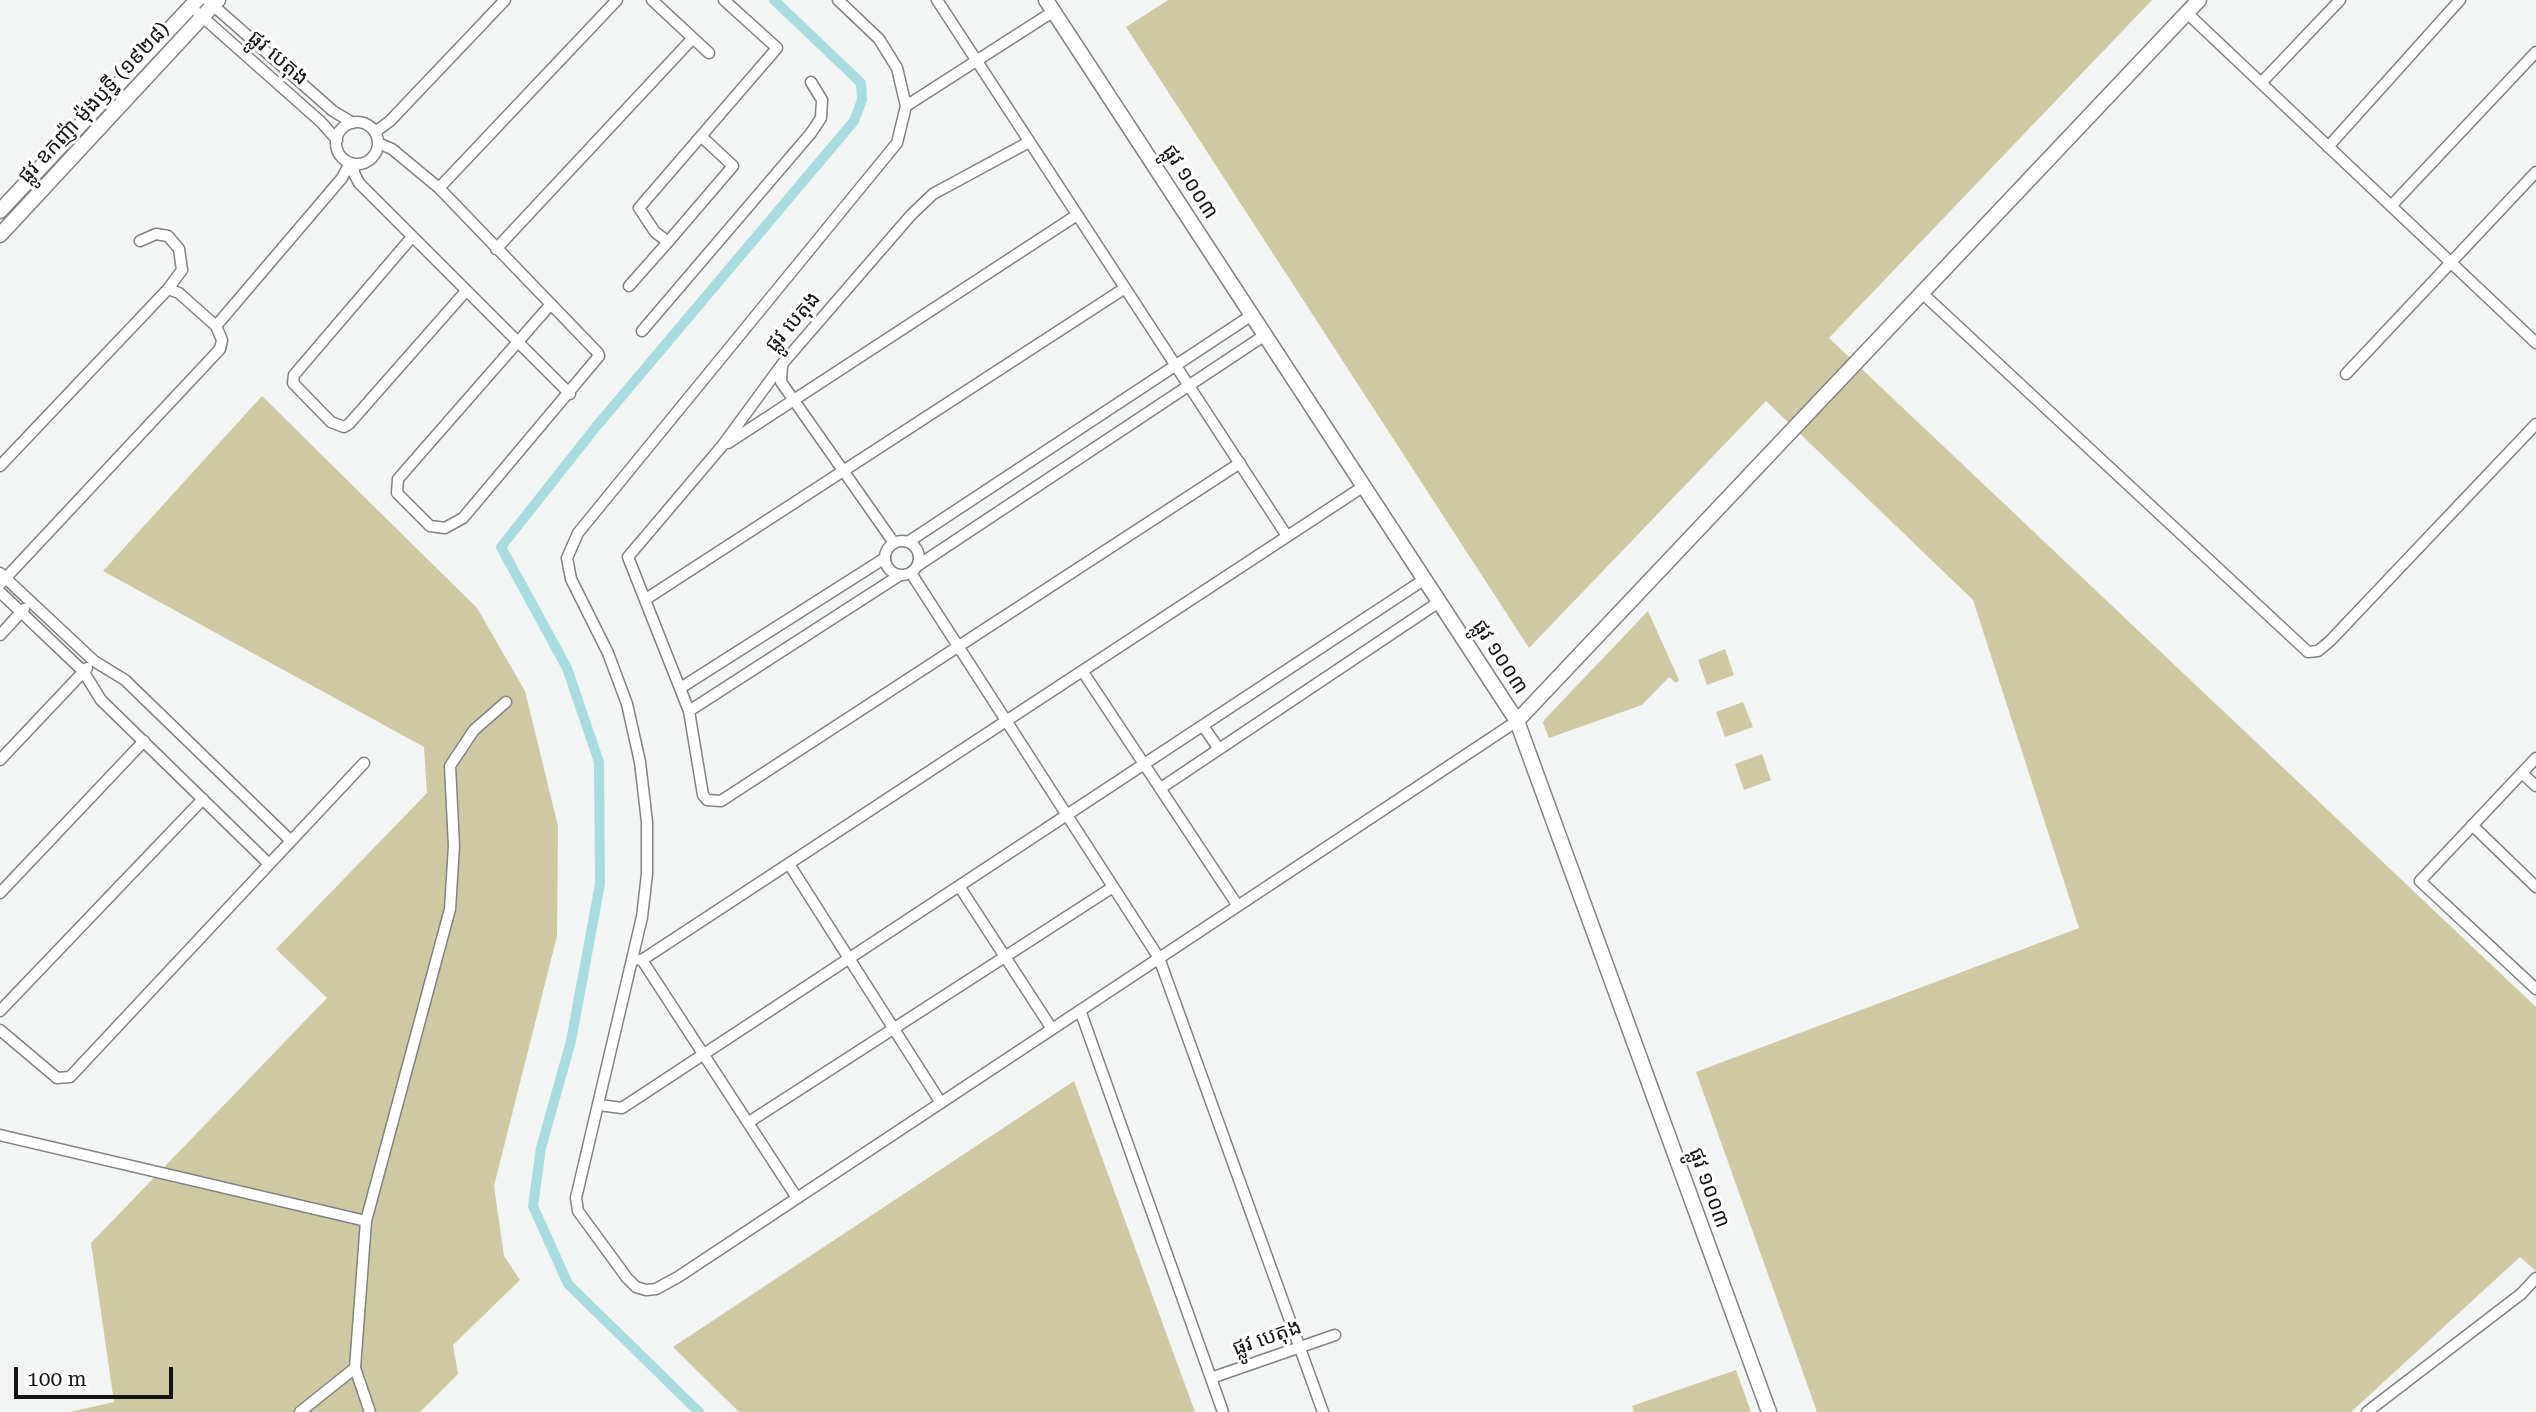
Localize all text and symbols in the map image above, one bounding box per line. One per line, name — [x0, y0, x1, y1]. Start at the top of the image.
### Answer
street label: ផ្លូវ ឧកញ៉ា ម៉ុងឫទ្ធី (១៩២៨) — [13, 17, 175, 189]
street label: ផ្លូវ បេតុង — [243, 25, 313, 91]
street label: ផ្លូវ ១០០៣ — [1157, 140, 1223, 224]
street label: ផ្លូវ បេតុង — [760, 287, 826, 357]
street label: ផ្លូវ ១០០៣ — [1467, 615, 1533, 699]
street label: ផ្លូវ ១០០៣ — [1683, 1144, 1735, 1232]
street label: ផ្លូវ បេតុង — [1229, 1314, 1305, 1362]
scale bar — [18, 1352, 177, 1396]
text: 100 m — [27, 1367, 87, 1391]

